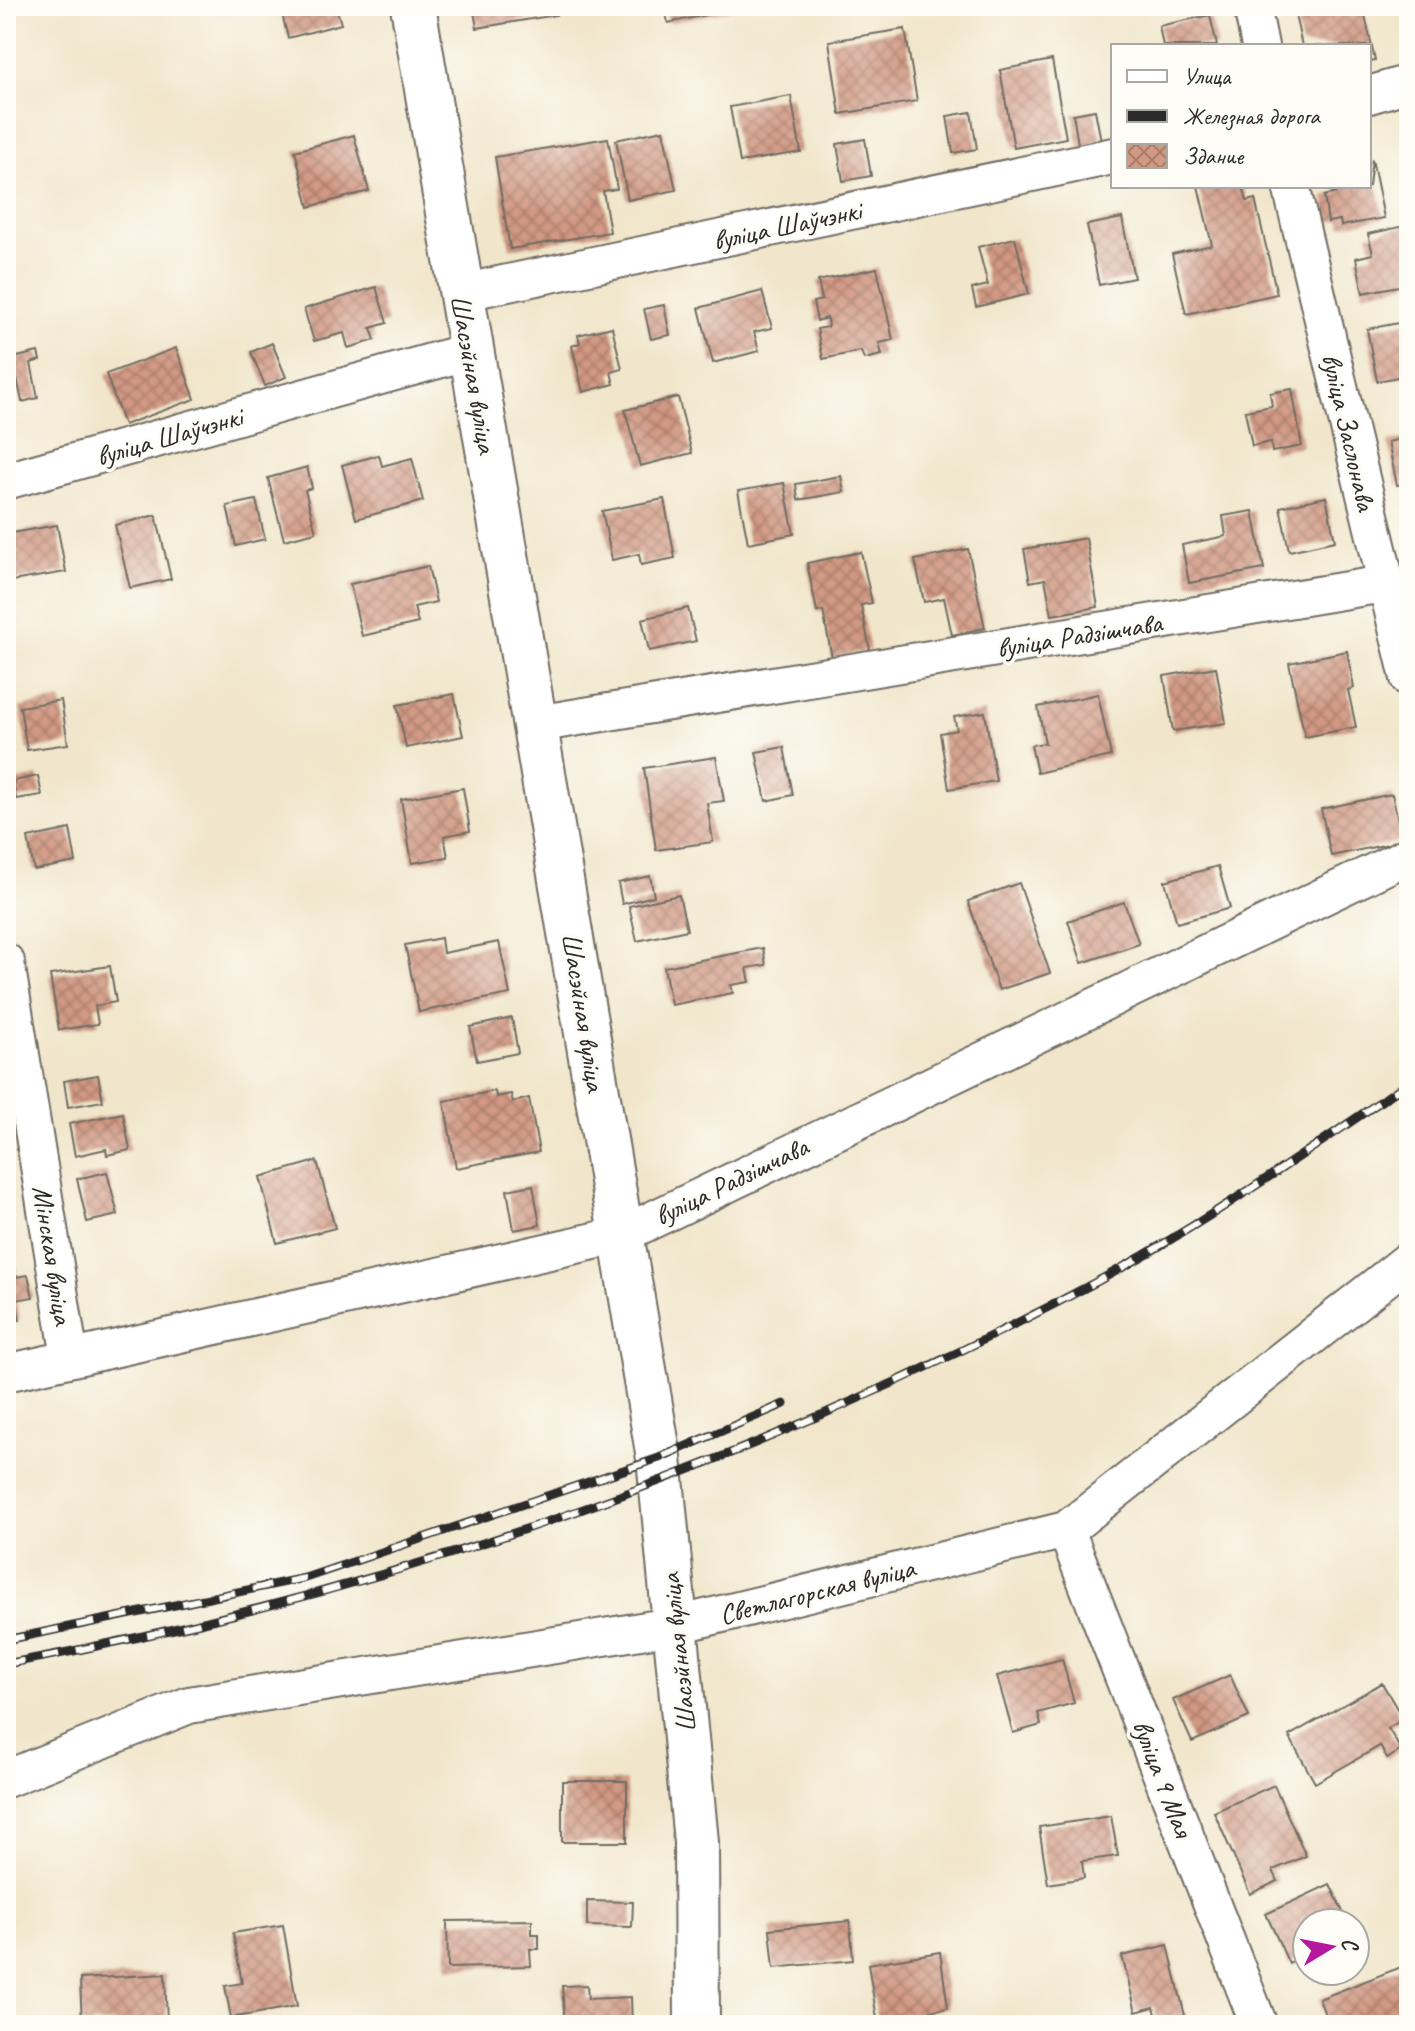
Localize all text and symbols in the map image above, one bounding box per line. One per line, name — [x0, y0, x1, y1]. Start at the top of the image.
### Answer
legend — [1111, 44, 1371, 188]
text: Улица — [1183, 61, 1232, 91]
text: Железная дорога — [1183, 101, 1321, 131]
text: Здание — [1183, 141, 1245, 171]
street label: вуліца Шаўчэнкі — [710, 191, 868, 258]
street label: Шасэйная вуліца — [443, 292, 505, 458]
street label: вуліца Заслонава — [1314, 350, 1384, 516]
street label: вуліца Шаўчэнкі — [92, 397, 250, 474]
street label: вуліца Радзішчава — [994, 604, 1166, 665]
street label: Шасэйная вуліца — [554, 930, 614, 1096]
street label: вуліца Радзішчава — [648, 1128, 815, 1233]
street label: Мінская вуліца — [25, 1183, 82, 1329]
street label: Светлагорская вуліца — [716, 1549, 920, 1632]
street label: Шасэйная вуліца — [652, 1570, 704, 1734]
street label: вуліца 9 Мая — [1125, 1715, 1202, 1844]
north arrow — [1291, 1907, 1371, 1987]
text: С — [1335, 1936, 1365, 1955]

